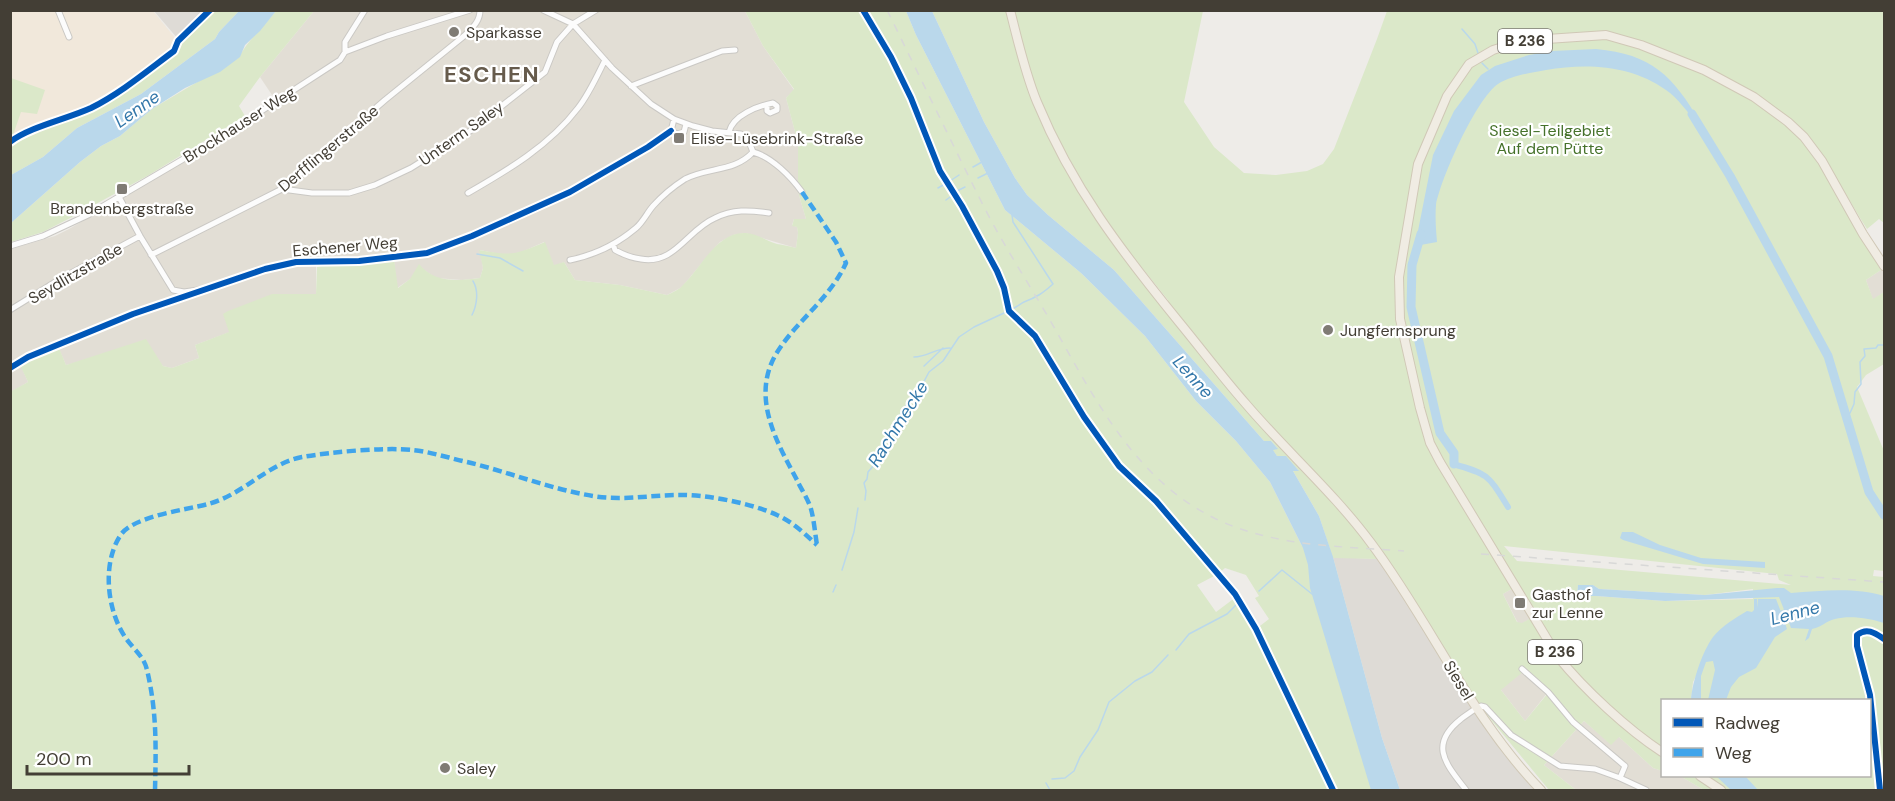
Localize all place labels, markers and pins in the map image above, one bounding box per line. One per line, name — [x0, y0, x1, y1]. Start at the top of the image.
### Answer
place label: Sparkasse — [466, 22, 542, 43]
marker: Sparkasse — [447, 25, 461, 39]
place label: Elise-Lüsebrink-Straße — [691, 128, 863, 149]
marker: Elise-Lüsebrink-Straße — [672, 131, 686, 145]
marker: Brandenbergstraße — [115, 182, 129, 196]
place label: Brandenbergstraße — [50, 198, 194, 219]
place label: Jungfernsprung — [1340, 320, 1456, 341]
marker: Jungfernsprung — [1321, 323, 1335, 337]
place label: Gasthof zur Lenne — [1532, 584, 1603, 623]
marker: Gasthof zur Lenne — [1513, 596, 1527, 610]
place label: Saley — [457, 758, 496, 779]
marker: Saley — [438, 761, 452, 775]

